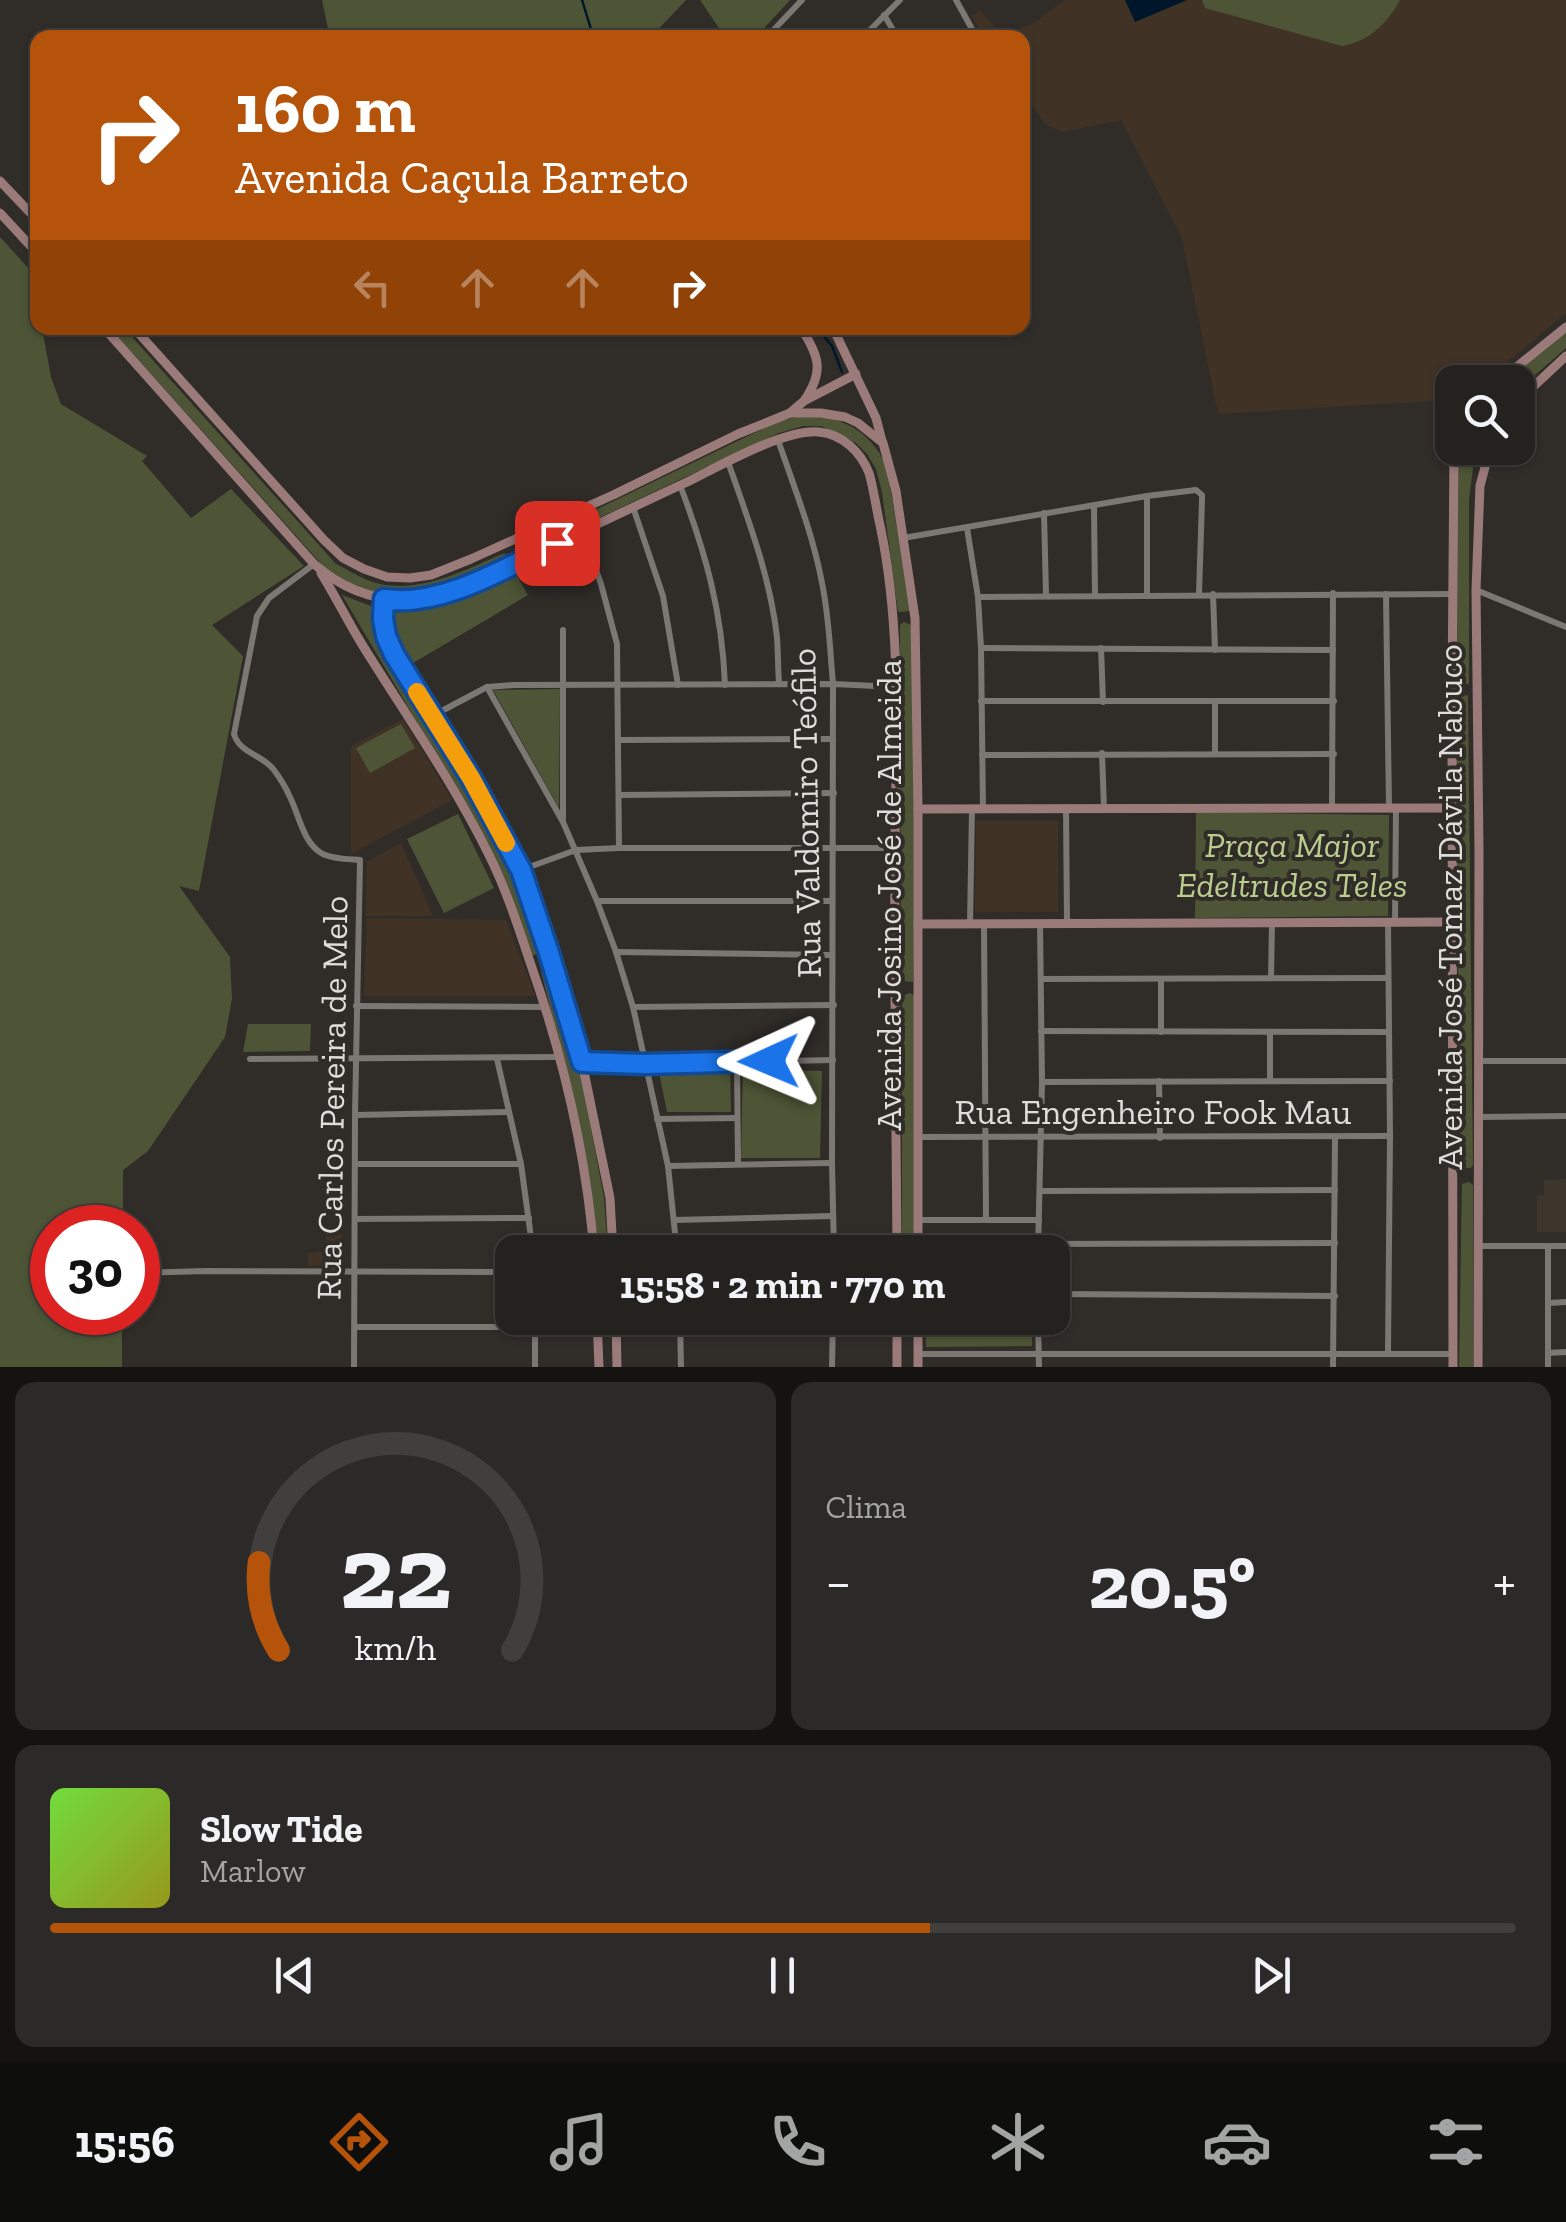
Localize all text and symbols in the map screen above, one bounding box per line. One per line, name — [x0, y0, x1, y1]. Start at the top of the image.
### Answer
text: 160 m — [235, 66, 416, 150]
icon: right — [70, 70, 200, 200]
text: Avenida Caçula Barreto — [235, 151, 689, 205]
icon: left — [345, 260, 400, 315]
icon: ahead — [450, 260, 505, 315]
icon: ahead — [555, 260, 610, 315]
icon: right — [660, 260, 715, 315]
map controls — [1435, 365, 1535, 465]
button: search — [1435, 365, 1535, 465]
pin — [515, 501, 600, 586]
icon: arrive — [530, 516, 585, 571]
street label: Avenida José Tomaz Dávila Nabuco — [1429, 644, 1471, 1170]
street label: Rua Valdomiro Teófilo — [782, 648, 830, 978]
street label: Avenida Josino José de Almeida — [868, 659, 910, 1131]
park label: Praça Major Edeltrudes Teles — [1176, 824, 1408, 906]
street label: Rua Carlos Pereira de Melo — [307, 896, 357, 1300]
position arrow — [717, 1009, 821, 1113]
street label: Rua Engenheiro Fook Mau — [955, 1091, 1352, 1133]
speed limit sign: 30 — [30, 1205, 160, 1335]
text: 15:58 · 2 min · 770 m — [620, 1262, 945, 1308]
text: Clima — [826, 1488, 907, 1526]
text: 22 — [339, 1510, 451, 1635]
text: 20.5° — [1089, 1537, 1256, 1627]
text: − — [826, 1549, 851, 1615]
text: + — [1493, 1549, 1516, 1615]
text: km/h — [354, 1626, 436, 1669]
text: Slow Tide — [200, 1806, 363, 1852]
text: Marlow — [200, 1852, 306, 1890]
icon: previous — [267, 1948, 322, 2003]
icon: pause — [755, 1948, 810, 2003]
icon: next — [1244, 1948, 1299, 2003]
icon: directions — [324, 2107, 394, 2177]
icon: music — [544, 2107, 614, 2177]
icon: phone — [763, 2107, 833, 2177]
icon: climate — [983, 2107, 1053, 2177]
icon: car — [1202, 2107, 1272, 2177]
icon: filters — [1421, 2107, 1491, 2177]
text: 15:56 — [75, 2115, 175, 2169]

